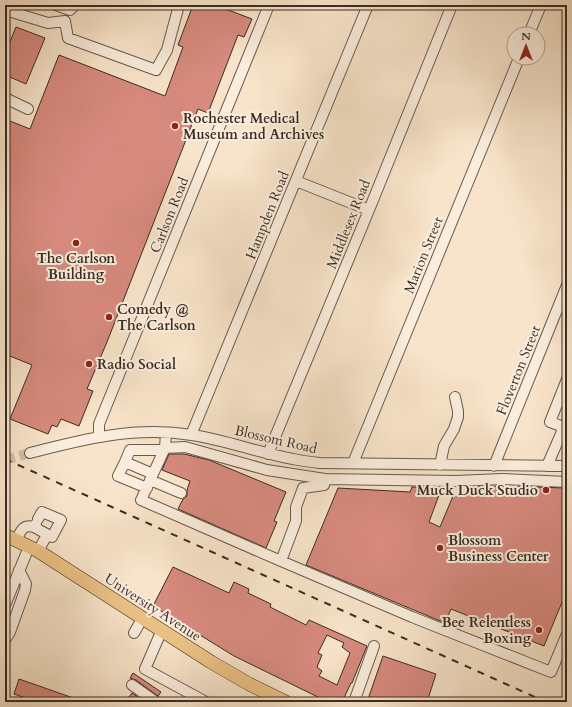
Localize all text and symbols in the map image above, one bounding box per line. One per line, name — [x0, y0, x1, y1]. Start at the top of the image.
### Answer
north arrow — [506, 26, 546, 66]
text: N — [521, 29, 531, 44]
place label: Rochester Medical Museum and Archives — [183, 109, 324, 144]
marker: Rochester Medical Museum and Archives — [170, 121, 180, 131]
street label: Hampden Road — [241, 168, 294, 262]
street label: Carlson Road — [146, 174, 193, 256]
street label: Middlesex Road — [322, 176, 375, 272]
street label: Marion Street — [399, 213, 448, 296]
marker: The Carlson Building — [71, 238, 81, 248]
place label: The Carlson Building — [37, 249, 115, 284]
place label: Comedy @ The Carlson — [117, 300, 196, 335]
marker: Comedy @ The Carlson — [104, 312, 114, 322]
street label: Floverton Street — [492, 322, 545, 418]
place label: Radio Social — [97, 355, 176, 374]
marker: Radio Social — [84, 359, 94, 369]
street label: Blossom Road — [233, 421, 319, 458]
place label: Muck Duck Studio — [417, 481, 538, 500]
marker: Muck Duck Studio — [541, 485, 551, 495]
place label: Blossom Business Center — [448, 531, 549, 566]
marker: Blossom Business Center — [435, 543, 445, 553]
street label: University Avenue — [101, 569, 205, 646]
place label: Bee Relentless Boxing — [441, 613, 532, 648]
marker: Bee Relentless Boxing — [534, 625, 544, 635]

